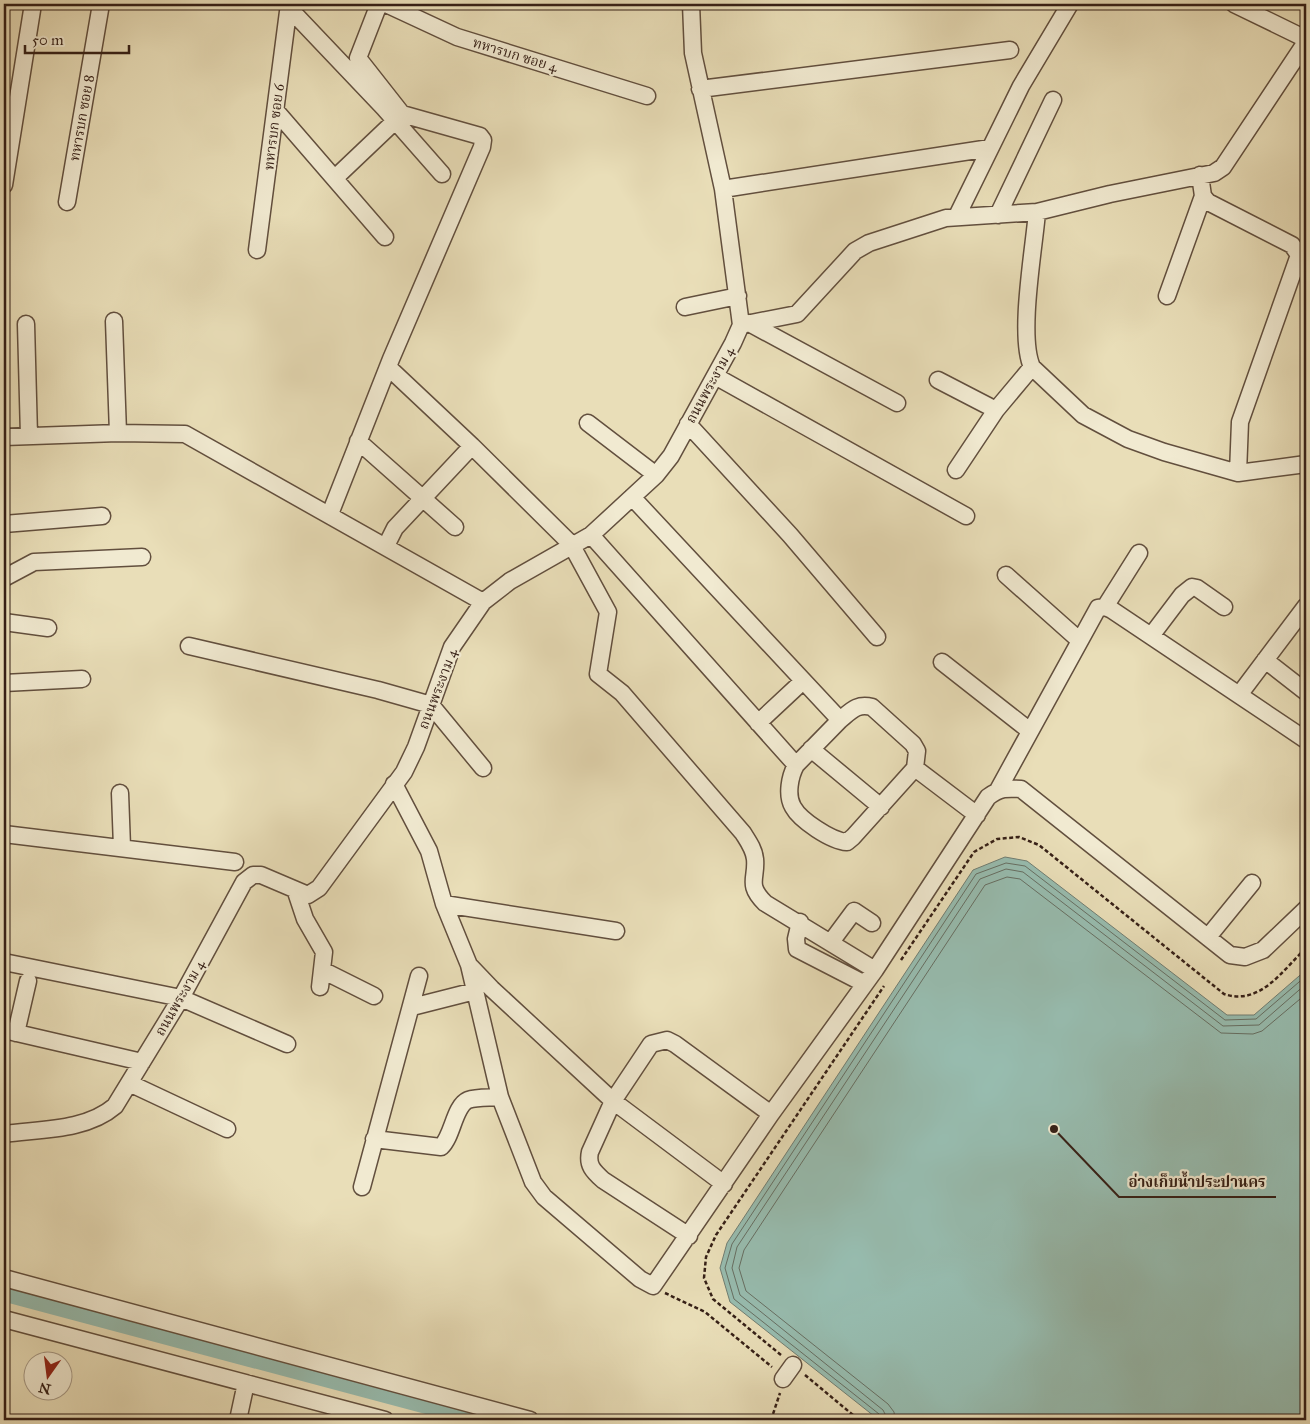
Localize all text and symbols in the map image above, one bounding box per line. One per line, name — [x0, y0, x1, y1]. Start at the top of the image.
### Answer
scale bar — [25, 22, 129, 54]
text: 50 m — [32, 31, 64, 49]
street label: ทหารบก ซอย 4 — [470, 34, 561, 76]
street label: ทหารบก ซอย 8 — [66, 73, 98, 163]
street label: ทหารบก ซอย 6 — [260, 82, 288, 171]
street label: ถนนพระงาม 4 — [682, 343, 739, 426]
street label: ถนนพระงาม 4 — [415, 645, 462, 732]
street label: ถนนพระงาม 4 — [151, 956, 209, 1039]
callout: อ่างเก็บน้ำประปานคร — [1119, 1167, 1276, 1197]
text: อ่างเก็บน้ำประปานคร — [1128, 1171, 1266, 1191]
north arrow — [22, 1352, 72, 1402]
text: N — [37, 1378, 53, 1398]

